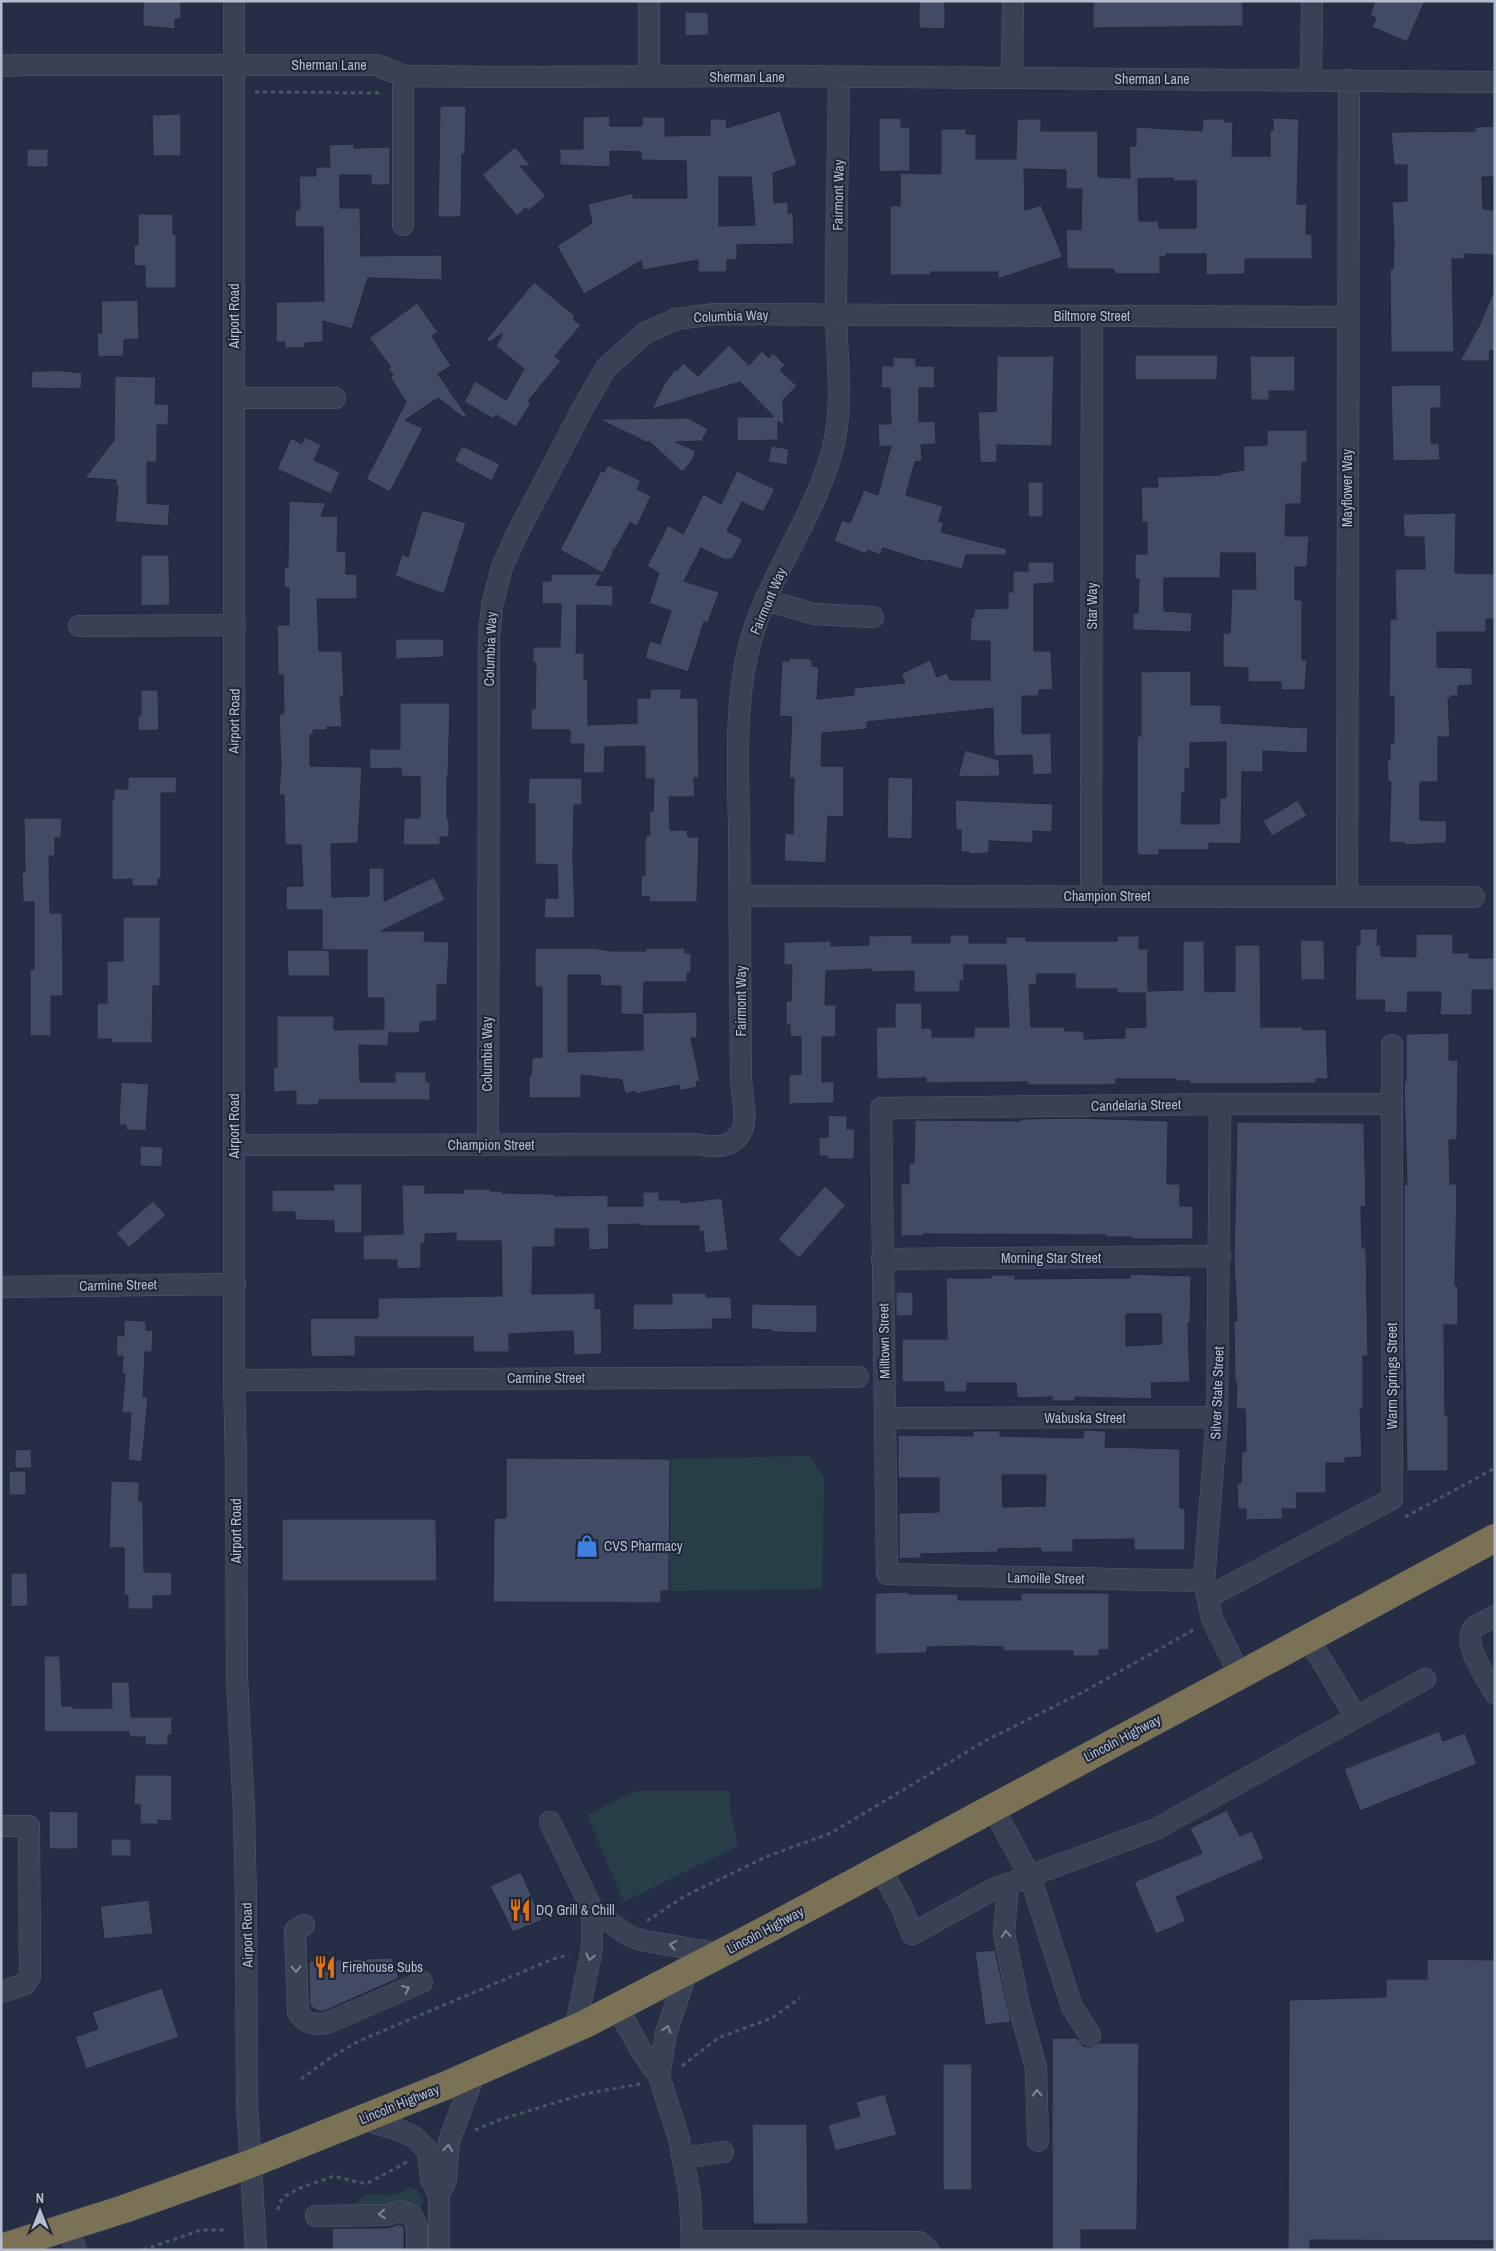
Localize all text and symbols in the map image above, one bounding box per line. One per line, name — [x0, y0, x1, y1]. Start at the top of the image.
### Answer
street label: Sherman Lane — [291, 56, 367, 74]
street label: Sherman Lane — [709, 68, 785, 86]
street label: Sherman Lane — [1114, 70, 1190, 88]
street label: Fairmont Way — [828, 159, 848, 231]
street label: Airport Road — [225, 283, 243, 350]
street label: Columbia Way — [693, 306, 769, 326]
street label: Biltmore Street — [1054, 307, 1130, 325]
street label: Mayflower Way — [1338, 449, 1356, 527]
street label: Fairmont Way — [746, 565, 790, 637]
street label: Star Way — [1083, 582, 1101, 629]
street label: Columbia Way — [480, 611, 500, 687]
street label: Airport Road — [224, 688, 244, 755]
street label: Champion Street — [1064, 887, 1150, 905]
street label: Fairmont Way — [732, 965, 750, 1037]
street label: Columbia Way — [478, 1016, 496, 1091]
street label: Airport Road — [225, 1093, 243, 1160]
street label: Candelaria Street — [1091, 1095, 1181, 1115]
street label: Champion Street — [448, 1136, 534, 1154]
street label: Morning Star Street — [1001, 1249, 1101, 1267]
street label: Carmine Street — [79, 1275, 157, 1295]
street label: Milltown Street — [874, 1303, 894, 1379]
street label: Warm Springs Street — [1383, 1323, 1401, 1429]
street label: Silver State Street — [1206, 1346, 1228, 1440]
street label: Carmine Street — [507, 1369, 585, 1387]
street label: Wabuska Street — [1044, 1409, 1126, 1427]
street label: Airport Road — [227, 1498, 245, 1565]
shop icon: CVS Pharmacy — [574, 1533, 600, 1559]
place label: CVS Pharmacy — [604, 1537, 683, 1555]
street label: Lamoille Street — [1007, 1568, 1085, 1588]
street label: Lincoln Highway — [1080, 1710, 1164, 1766]
restaurant icon: DQ Grill & Chill — [507, 1897, 533, 1923]
place label: DQ Grill & Chill — [536, 1901, 614, 1919]
street label: Airport Road — [237, 1902, 257, 1969]
street label: Lincoln Highway — [723, 1902, 807, 1958]
one-way arrow — [1000, 1929, 1011, 1937]
one-way arrow — [669, 1941, 677, 1951]
one-way arrow — [585, 1953, 596, 1962]
restaurant icon: Firehouse Subs — [312, 1954, 338, 1980]
place label: Firehouse Subs — [342, 1958, 423, 1976]
one-way arrow — [291, 1966, 302, 1974]
one-way arrow — [401, 1984, 410, 1995]
one-way arrow — [662, 2025, 672, 2033]
street label: Lincoln Highway — [356, 2080, 442, 2128]
one-way arrow — [1031, 2088, 1042, 2096]
one-way arrow — [442, 2144, 453, 2152]
north arrow — [15, 2186, 65, 2236]
text: N — [36, 2189, 44, 2207]
one-way arrow — [378, 2209, 386, 2220]

